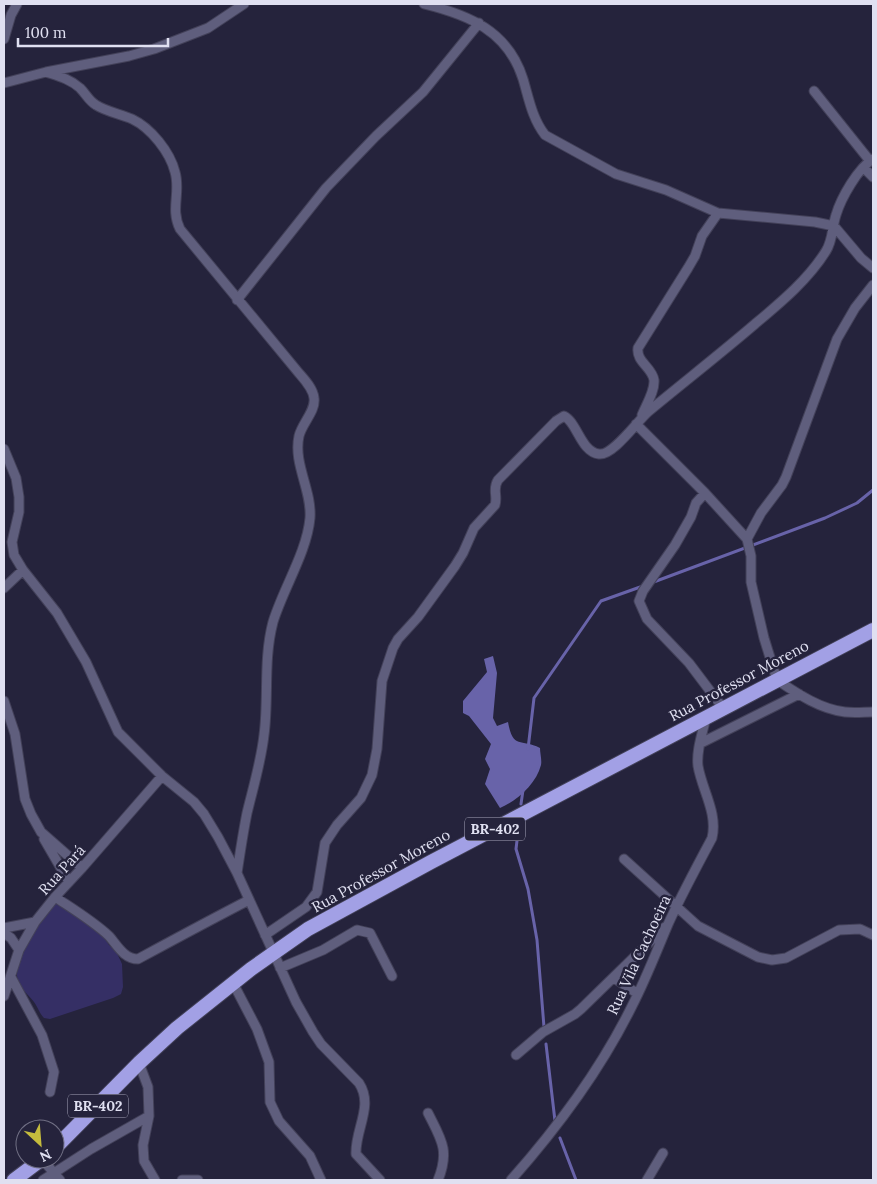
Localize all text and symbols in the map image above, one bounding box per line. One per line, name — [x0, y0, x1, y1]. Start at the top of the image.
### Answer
scale bar — [18, 15, 168, 47]
text: 100 m — [25, 23, 66, 42]
street label: Rua Professor Moreno — [666, 636, 812, 725]
road number: BR-402 — [465, 818, 525, 841]
street label: Rua Professor Moreno — [308, 824, 453, 917]
street label: Rua Pará — [34, 840, 89, 899]
street label: Rua Vila Cachoeira — [602, 892, 675, 1018]
road number: BR-402 — [68, 1094, 128, 1118]
north arrow — [15, 1119, 65, 1169]
text: N — [37, 1145, 55, 1166]

